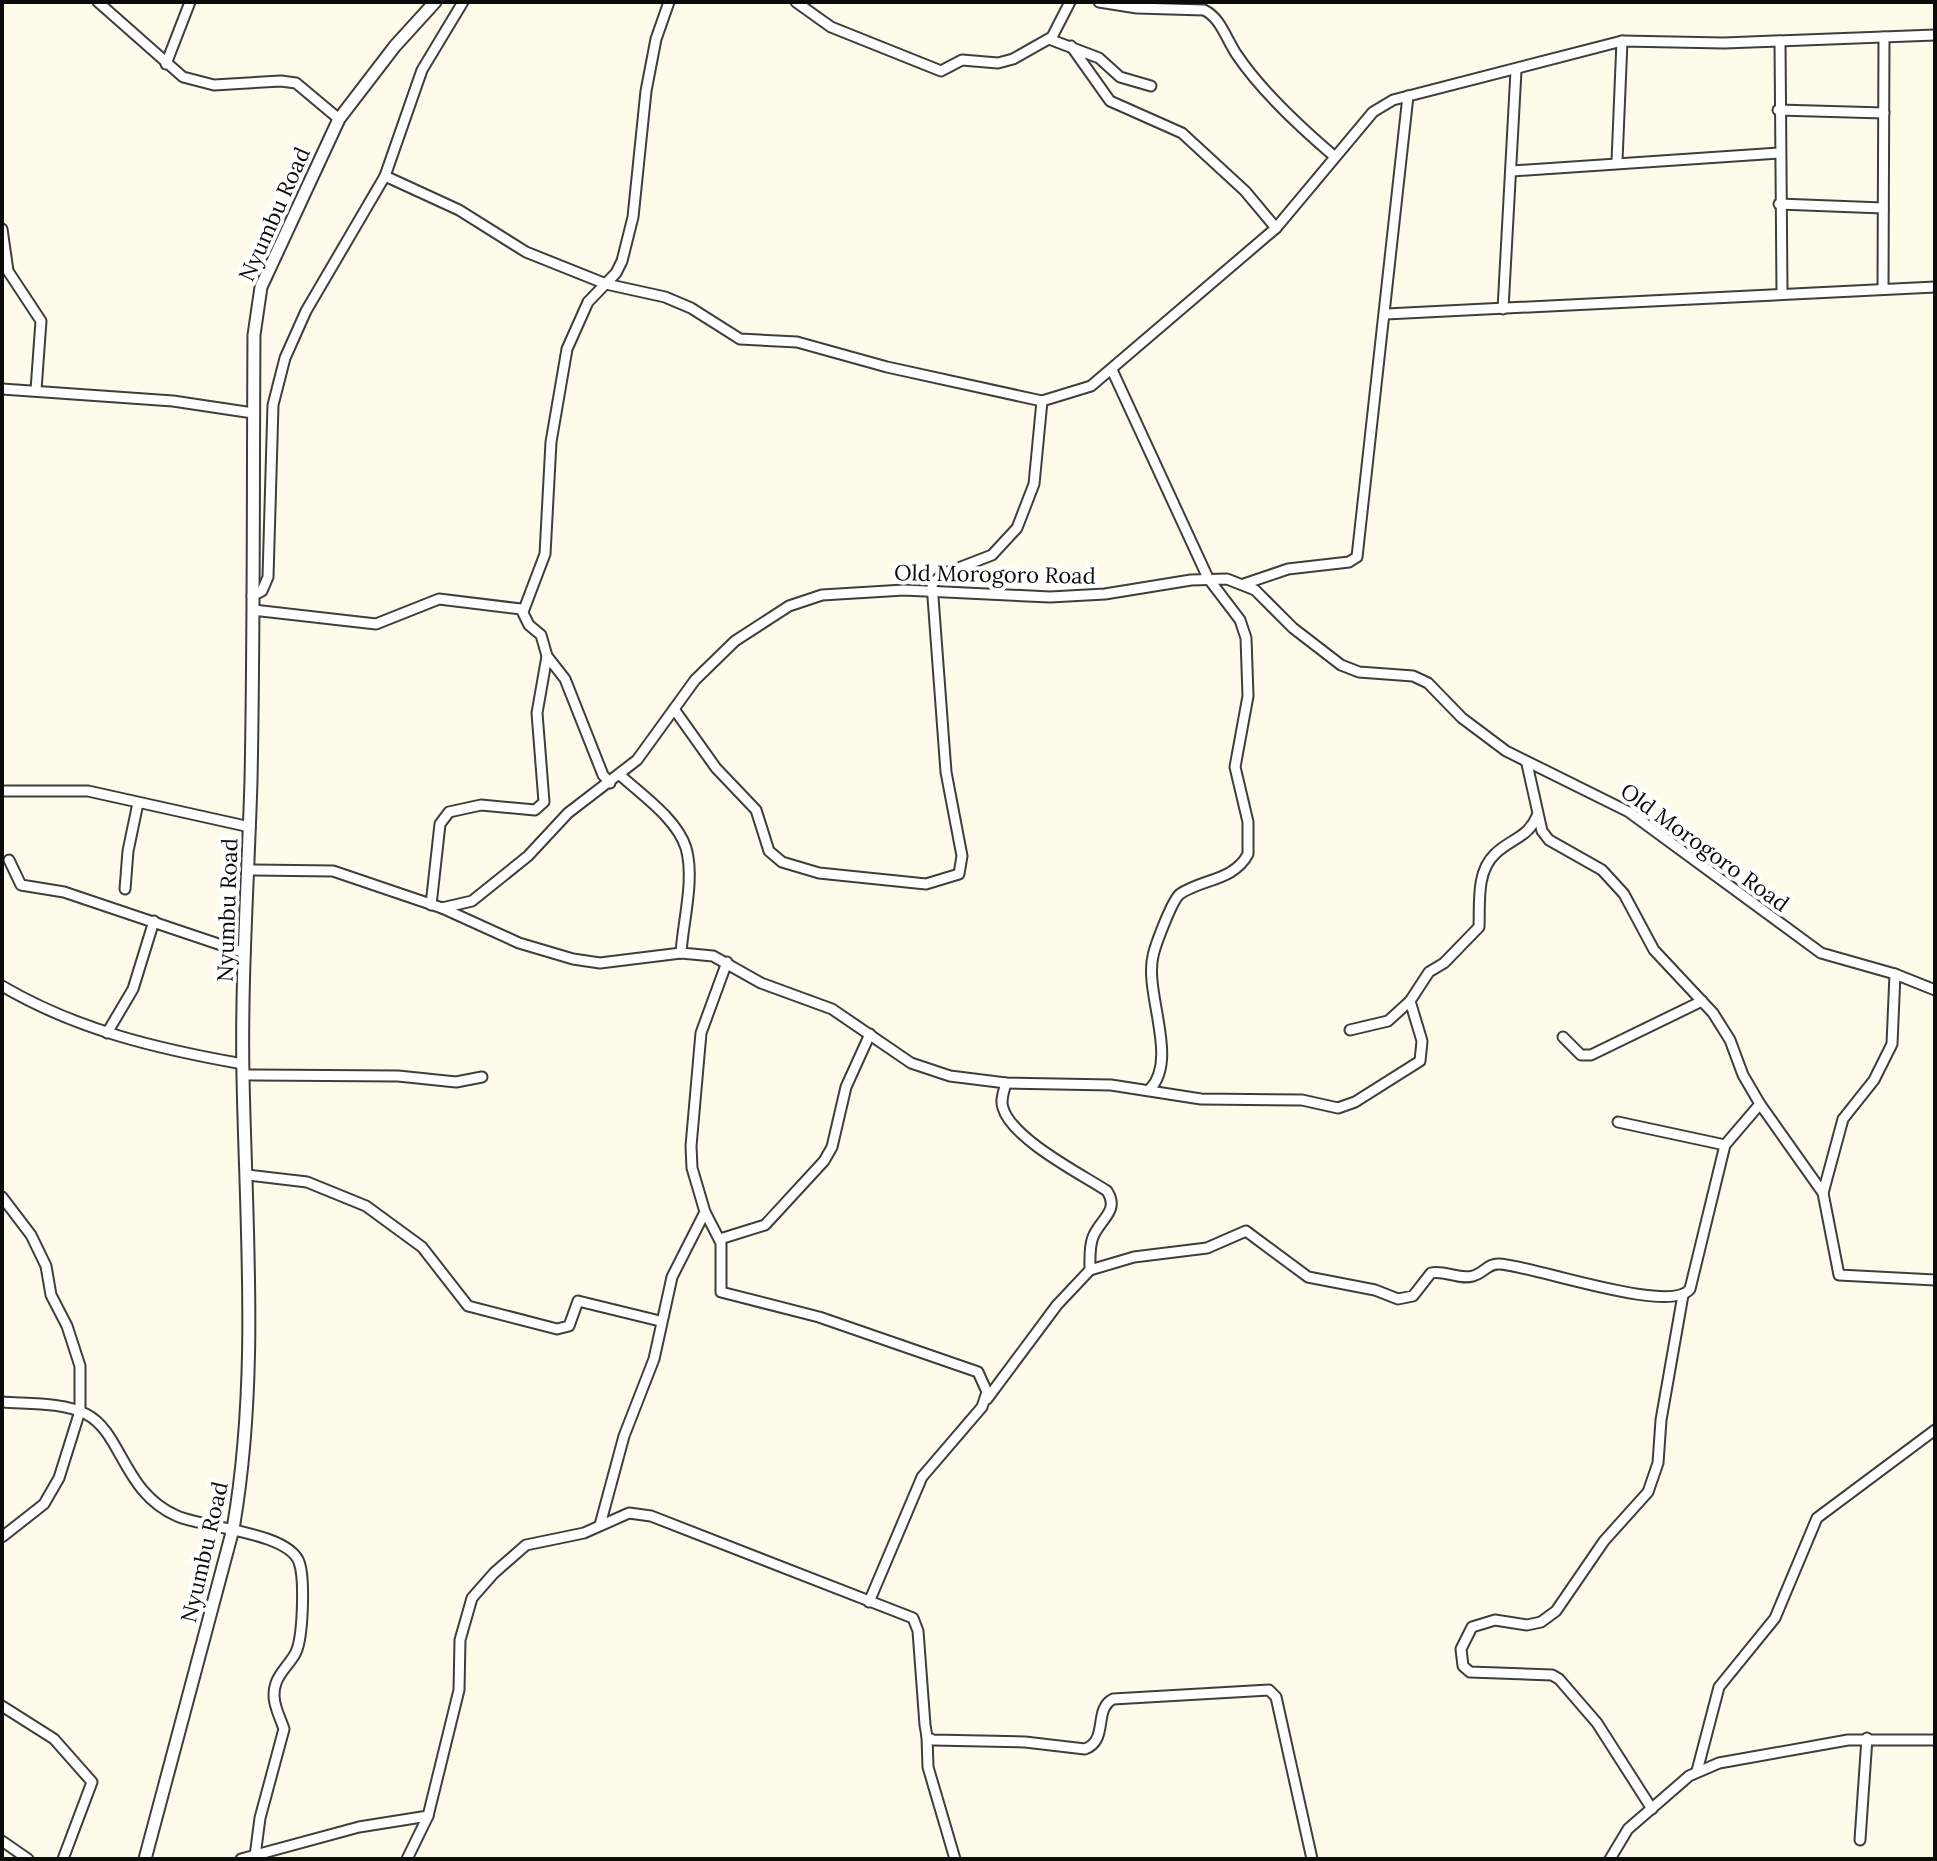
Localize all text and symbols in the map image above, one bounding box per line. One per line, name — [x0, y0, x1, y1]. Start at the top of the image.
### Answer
street label: Nyumbu Road — [232, 143, 316, 285]
street label: Old Morogoro Road — [894, 558, 1096, 590]
street label: Old Morogoro Road — [1615, 776, 1795, 918]
street label: Nyumbu Road — [210, 838, 244, 982]
street label: Nyumbu Road — [174, 1479, 234, 1625]

